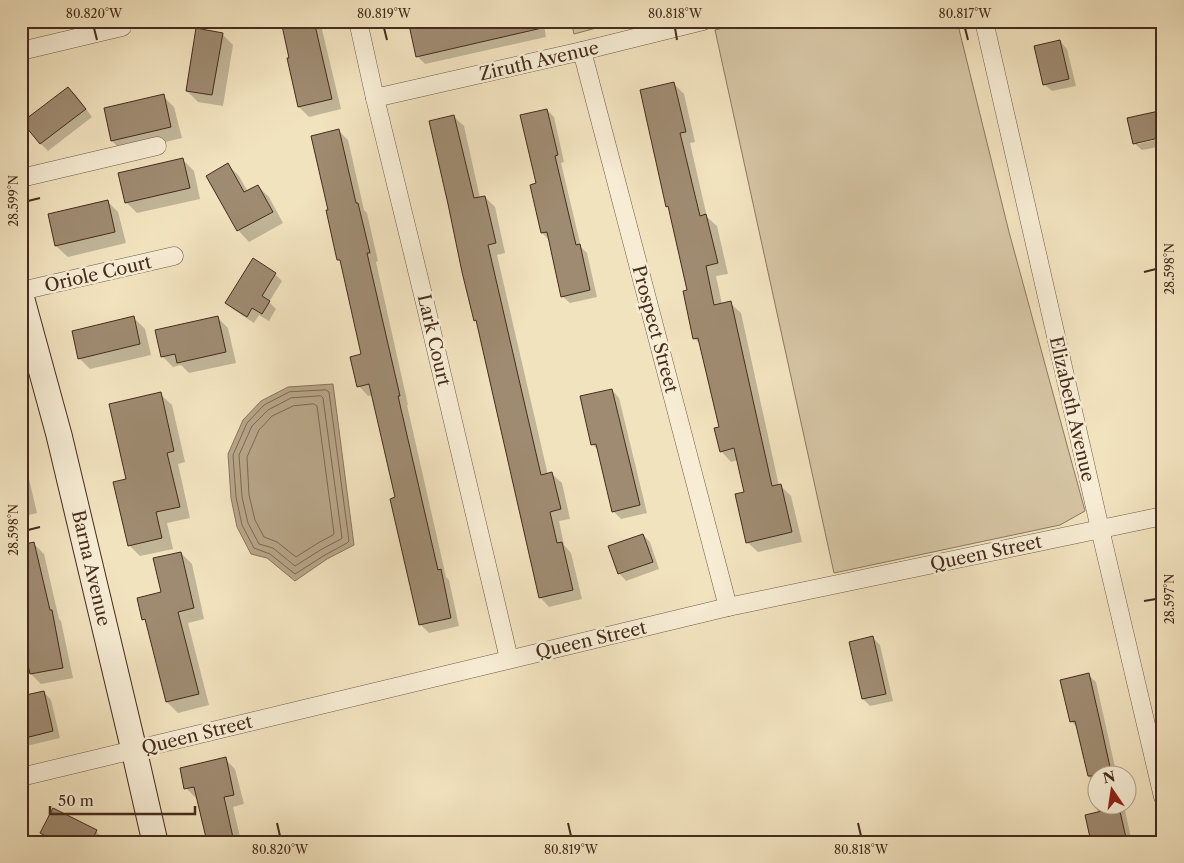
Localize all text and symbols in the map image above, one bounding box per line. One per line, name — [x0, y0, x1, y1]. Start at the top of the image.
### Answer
text: 80.820°W — [66, 6, 123, 21]
text: 80.819°W — [357, 6, 412, 21]
text: 80.818°W — [648, 6, 703, 21]
text: 80.817°W — [939, 6, 992, 21]
street label: Ziruth Avenue — [477, 37, 601, 85]
text: 28.599°N — [6, 175, 21, 227]
text: 28.598°N — [1162, 243, 1177, 295]
street label: Oriole Court — [42, 251, 154, 297]
street label: Prospect Street — [627, 263, 683, 396]
street label: Lark Court — [413, 292, 455, 389]
street label: Elizabeth Avenue — [1045, 334, 1099, 484]
text: 28.598°N — [6, 504, 21, 556]
street label: Barna Avenue — [67, 508, 115, 628]
street label: Queen Street — [928, 530, 1044, 576]
text: 28.597°N — [1162, 574, 1177, 624]
street label: Queen Street — [533, 616, 649, 663]
street label: Queen Street — [139, 710, 255, 759]
north arrow — [1086, 766, 1136, 816]
text: N — [1101, 767, 1117, 787]
scale bar — [50, 783, 195, 815]
text: 50 m — [58, 791, 94, 810]
text: 80.820°W — [252, 842, 309, 857]
text: 80.819°W — [544, 842, 599, 857]
text: 80.818°W — [834, 842, 889, 857]

